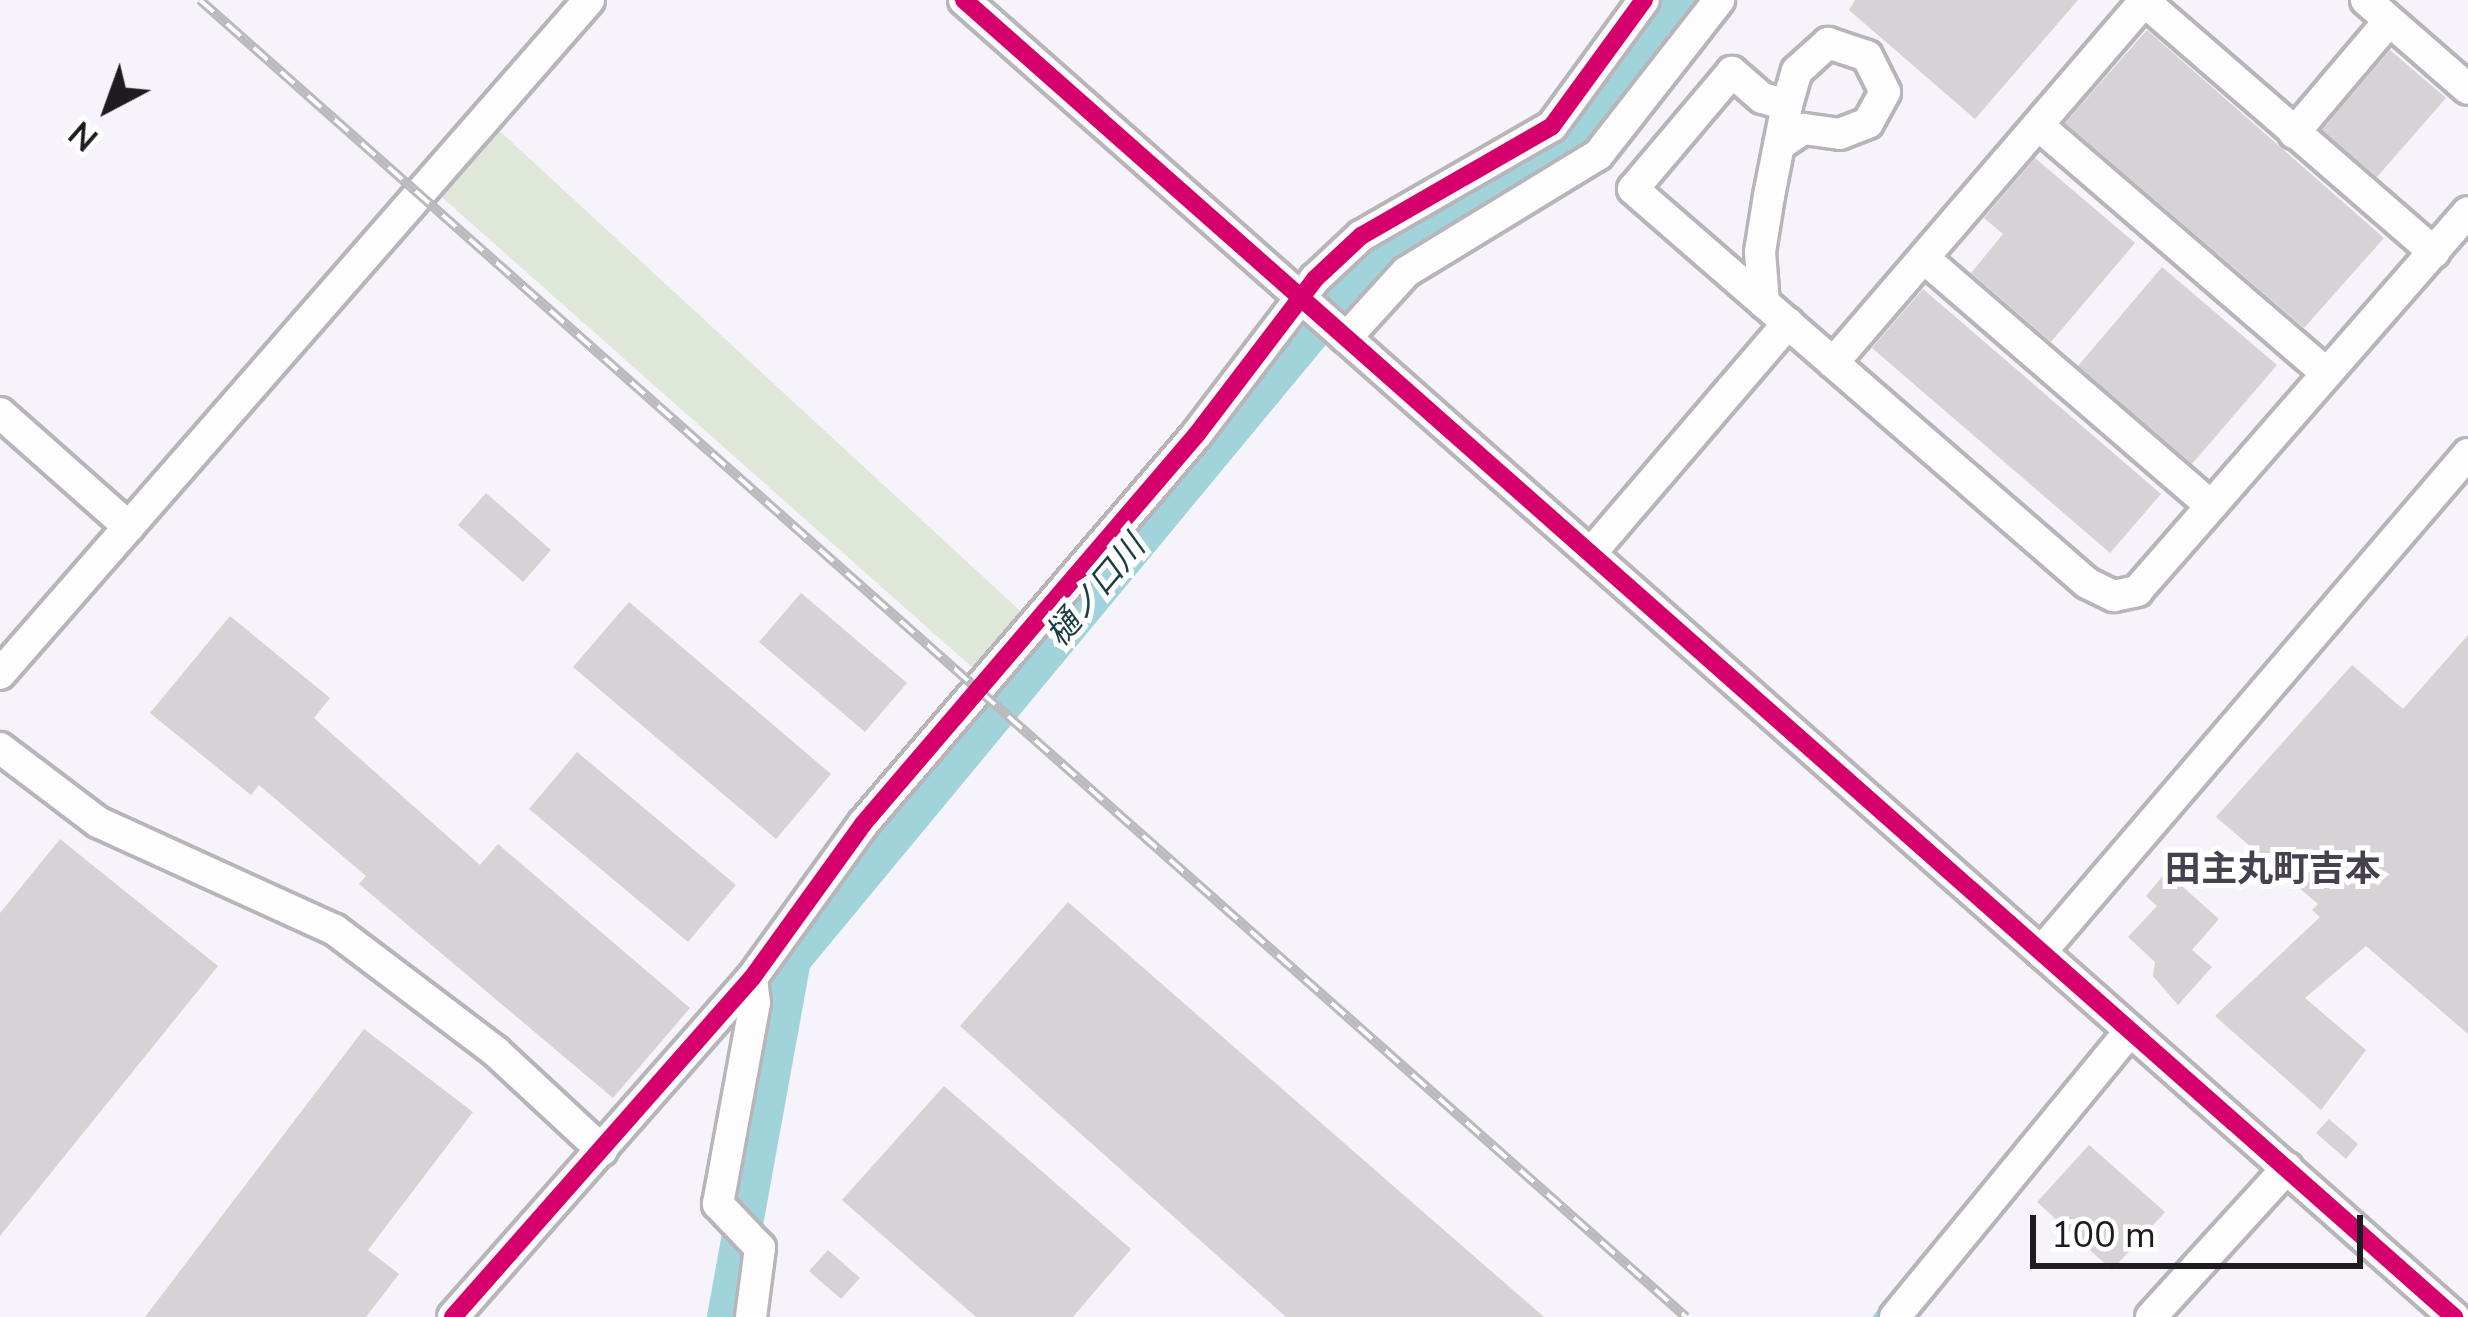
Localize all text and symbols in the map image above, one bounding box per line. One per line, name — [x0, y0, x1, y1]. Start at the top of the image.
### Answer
north arrow — [48, 48, 168, 168]
text: N — [60, 110, 108, 161]
water label: 樋ノ口川 — [1038, 528, 1154, 654]
district label: 田主丸町吉本 — [2165, 848, 2381, 892]
scale bar — [2036, 1191, 2369, 1265]
text: 100 m — [2051, 1211, 2156, 1260]

